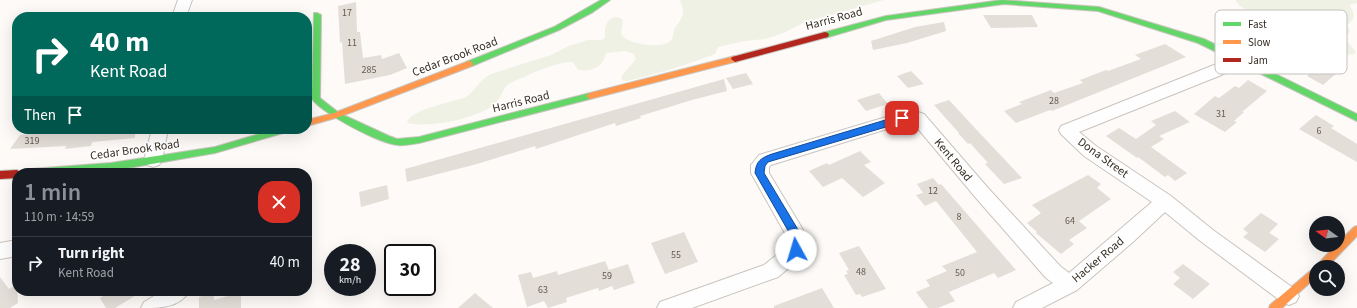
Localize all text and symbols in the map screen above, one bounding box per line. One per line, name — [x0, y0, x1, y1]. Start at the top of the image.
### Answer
street label: Harris Road — [804, 3, 864, 35]
house number: 17 — [342, 6, 352, 20]
legend — [1215, 10, 1347, 74]
text: Fast — [1248, 17, 1267, 32]
text: 40 m — [90, 22, 149, 62]
icon: right — [24, 28, 76, 80]
street label: Cedar Brook Road — [410, 33, 500, 81]
text: Slow — [1248, 35, 1271, 50]
house number: 11 — [347, 36, 357, 50]
text: Jam — [1248, 53, 1268, 68]
text: Kent Road — [90, 59, 167, 84]
house number: 285 — [362, 63, 376, 77]
street label: Harris Road — [491, 87, 551, 117]
house number: 28 — [1049, 94, 1059, 108]
pin — [885, 101, 919, 135]
icon: arrive — [64, 104, 86, 126]
text: Then — [24, 105, 56, 126]
icon: arrive — [891, 107, 913, 129]
house number: 31 — [1216, 107, 1226, 121]
house number: 6 — [1317, 124, 1322, 138]
house number: 319 — [25, 134, 39, 148]
street label: Dona Street — [1074, 134, 1132, 182]
street label: Cedar Brook Road — [89, 135, 181, 165]
street label: Kent Road — [930, 135, 976, 185]
text: 1 min — [24, 175, 81, 210]
button: close — [258, 181, 300, 223]
house number: 12 — [928, 184, 938, 198]
text: 110 m · 14:59 — [24, 208, 94, 226]
house number: 8 — [957, 210, 962, 224]
house number: 64 — [1065, 214, 1075, 228]
north arrow — [1309, 216, 1345, 252]
map controls — [1309, 216, 1345, 296]
position arrow — [775, 229, 817, 271]
street label: Hacker Road — [1068, 233, 1128, 287]
text: Turn right — [58, 243, 124, 264]
speed limit sign: 30 — [384, 244, 436, 296]
house number: 55 — [671, 248, 681, 262]
text: 28 — [339, 251, 361, 279]
icon: right — [24, 252, 46, 274]
text: 40 m — [270, 252, 300, 273]
button: search — [1309, 260, 1345, 296]
text: Kent Road — [58, 264, 114, 282]
house number: 48 — [856, 265, 866, 279]
house number: 50 — [955, 266, 965, 280]
house number: 59 — [602, 269, 612, 283]
text: km/h — [339, 273, 361, 287]
house number: 63 — [538, 283, 548, 297]

